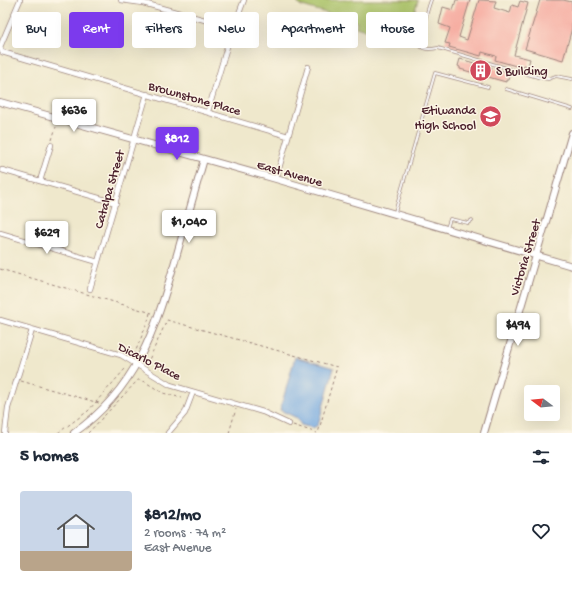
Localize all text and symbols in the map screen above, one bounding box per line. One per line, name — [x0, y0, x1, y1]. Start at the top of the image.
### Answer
chip: Buy — [12, 12, 61, 48]
chip: Rent — [69, 12, 124, 48]
chip: Filters — [132, 12, 196, 48]
chip: New — [204, 12, 259, 48]
chip: Apartment — [267, 12, 358, 48]
chip: House — [366, 12, 428, 48]
building icon: S Building — [468, 57, 494, 83]
place label: S Building — [496, 65, 548, 80]
street label: Brownstone Place — [145, 79, 243, 120]
pin: $636 — [50, 99, 98, 133]
school or university icon: Etiwanda High School — [478, 103, 504, 129]
text: $636 — [61, 104, 87, 119]
place label: Etiwanda High School — [415, 104, 477, 134]
pin: $812 — [153, 127, 201, 161]
text: $812 — [165, 132, 189, 147]
street label: Catalpa Street — [92, 147, 129, 231]
street label: East Avenue — [255, 158, 324, 191]
pin: $1,040 — [156, 210, 222, 244]
text: $1,040 — [171, 215, 207, 230]
street label: Victoria Street — [507, 216, 546, 299]
pin: $629 — [23, 221, 71, 255]
text: $629 — [34, 226, 60, 241]
pin: $494 — [494, 313, 542, 347]
text: $494 — [506, 318, 530, 333]
street label: Dicarlo Place — [114, 340, 183, 385]
north arrow — [524, 385, 560, 421]
map controls — [524, 385, 560, 421]
icon: filters — [530, 446, 552, 468]
text: 5 homes — [20, 447, 78, 467]
text: $812/mo — [144, 506, 201, 526]
icon: home — [52, 507, 100, 555]
icon: heart — [530, 520, 552, 542]
text: 2 rooms · 74 m² — [144, 526, 226, 541]
text: East Avenue — [144, 541, 212, 556]

